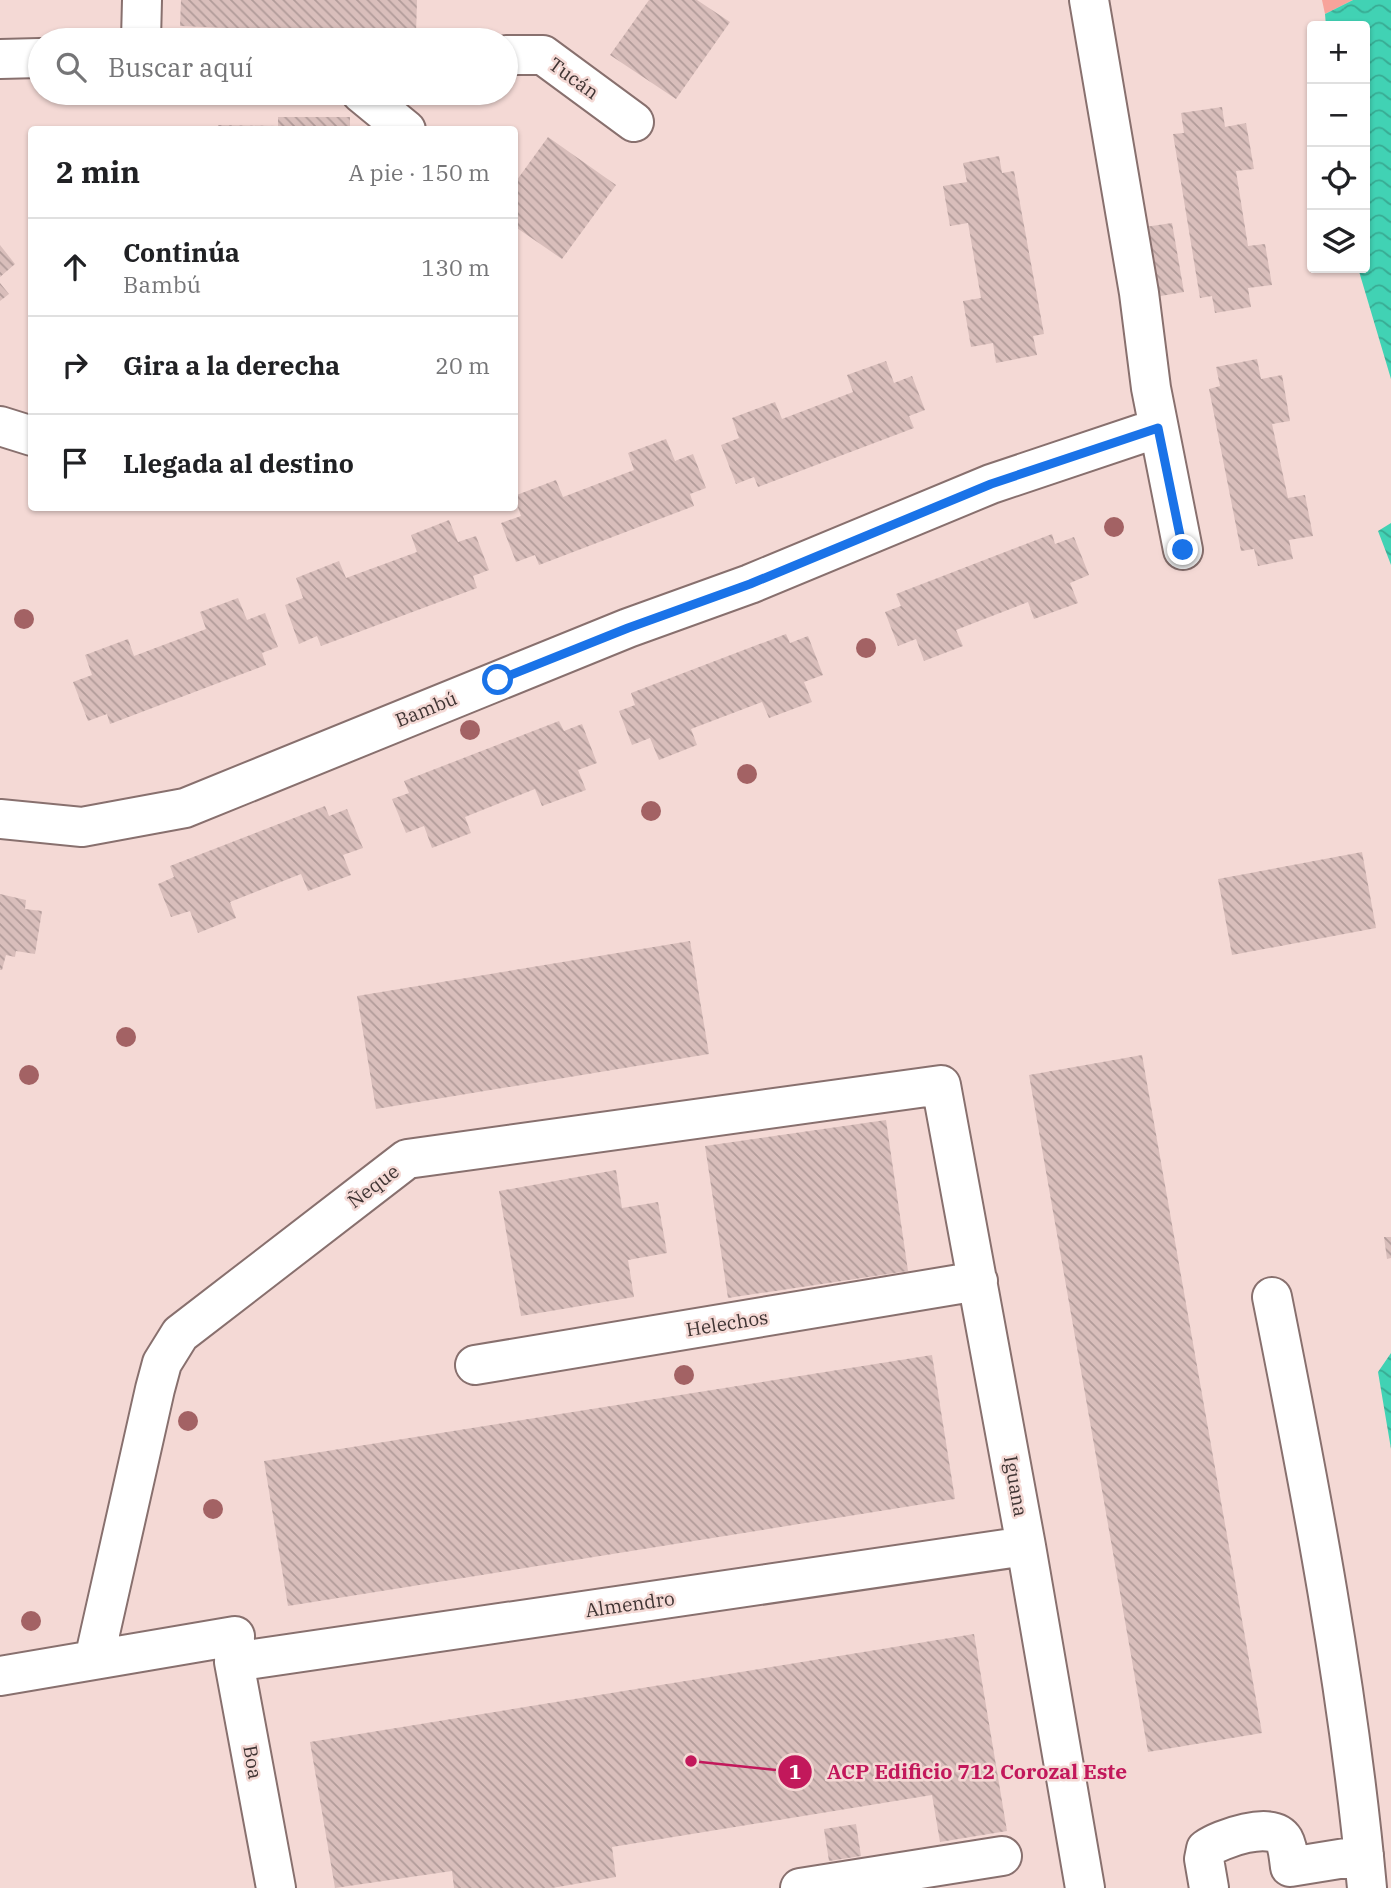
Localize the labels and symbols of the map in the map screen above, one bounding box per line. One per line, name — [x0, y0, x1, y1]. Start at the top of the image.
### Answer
street label: Tucán — [544, 52, 604, 104]
route end — [1167, 534, 1198, 565]
route start — [482, 664, 513, 695]
street label: Bambú — [392, 686, 461, 732]
street label: Ñeque — [342, 1159, 404, 1213]
street label: Helechos — [684, 1305, 770, 1341]
street label: Iguana — [999, 1454, 1033, 1518]
street label: Almendro — [584, 1586, 676, 1622]
street label: Boa — [238, 1743, 268, 1781]
callout: ACP Edificio 712 Corozal Este — [778, 1751, 1141, 1793]
text: 1 — [789, 1757, 801, 1785]
text: ACP Edificio 712 Corozal Este — [827, 1757, 1127, 1785]

